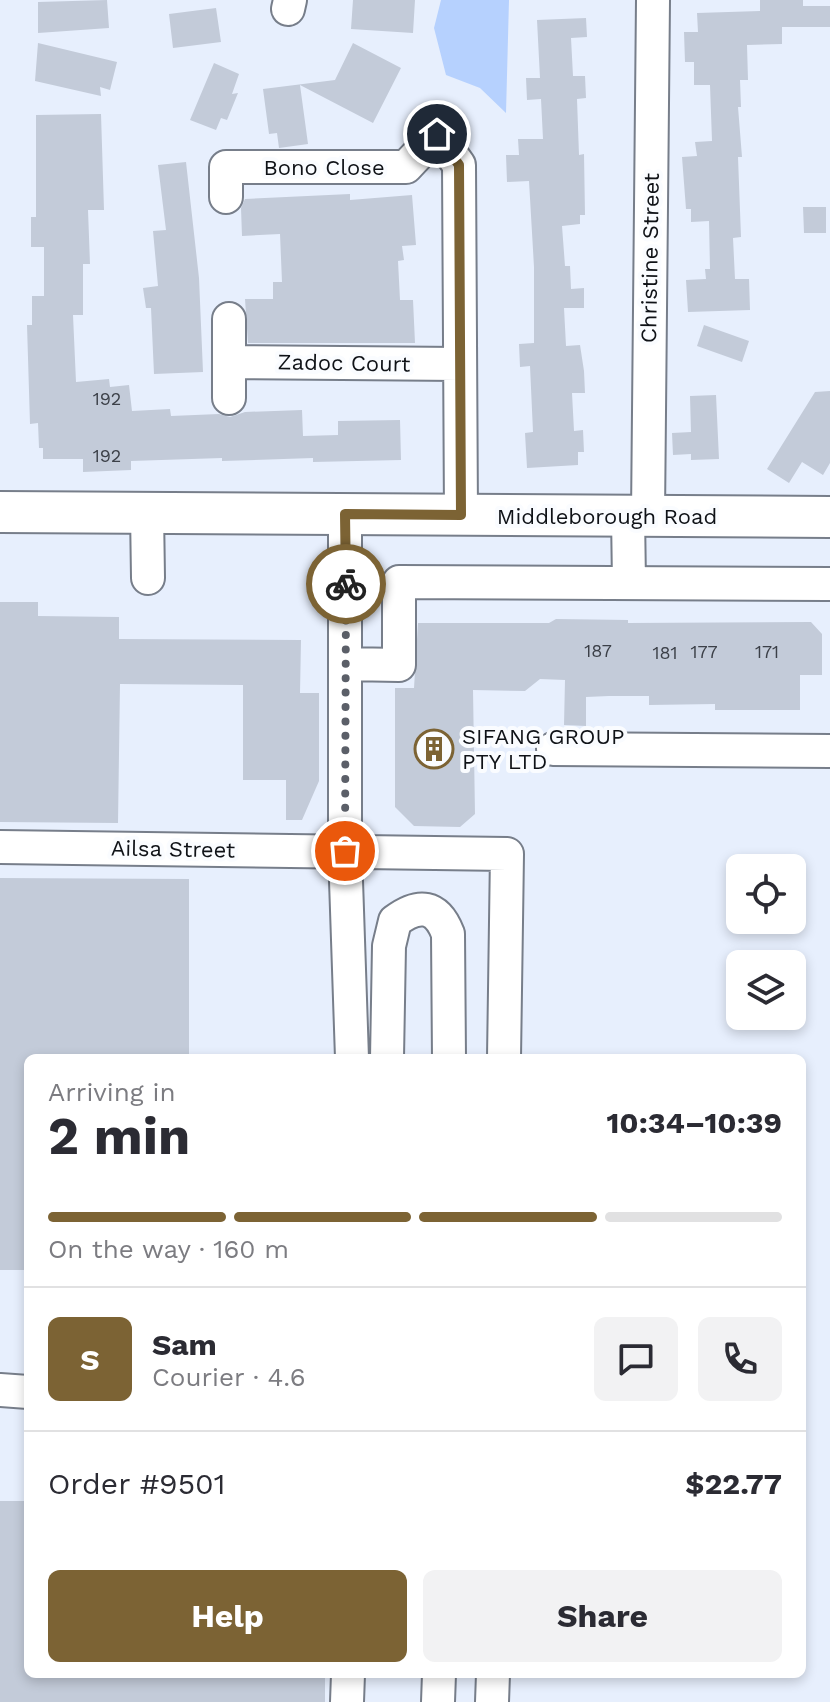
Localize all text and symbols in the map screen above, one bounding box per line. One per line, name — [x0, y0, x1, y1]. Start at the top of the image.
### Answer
pin — [403, 100, 471, 168]
icon: home — [415, 112, 459, 156]
street label: Bono Close — [263, 155, 385, 180]
street label: Christine Street — [636, 173, 664, 343]
street label: Zadoc Court — [278, 349, 410, 377]
house number: 192 — [93, 388, 121, 409]
house number: 192 — [93, 445, 121, 466]
street label: Middleborough Road — [497, 504, 717, 529]
courier — [306, 544, 386, 624]
icon: bike — [324, 562, 368, 606]
house number: 187 — [584, 640, 612, 661]
house number: 177 — [690, 641, 718, 662]
house number: 171 — [755, 641, 779, 662]
house number: 181 — [652, 642, 678, 663]
place label: SIFANG GROUP PTY LTD — [462, 724, 624, 774]
building icon: SIFANG GROUP PTY LTD — [413, 728, 455, 770]
pin — [311, 817, 379, 885]
icon: bag — [323, 829, 367, 873]
street label: Ailsa Street — [111, 835, 235, 863]
map controls — [726, 854, 806, 1030]
button: locate — [726, 854, 806, 934]
button: layers — [726, 950, 806, 1030]
text: Arriving in — [48, 1077, 176, 1107]
text: 10:34–10:39 — [606, 1105, 782, 1140]
text: 2 min — [48, 1106, 190, 1167]
text: On the way · 160 m — [48, 1234, 289, 1264]
button: chat — [594, 1317, 678, 1401]
button: phone — [698, 1317, 782, 1401]
text: Sam — [152, 1327, 217, 1362]
text: S — [80, 1342, 100, 1377]
text: Courier · 4.6 — [152, 1362, 306, 1392]
text: Order #9501 — [48, 1466, 225, 1501]
text: $22.77 — [685, 1466, 782, 1501]
button: Help — [48, 1570, 407, 1662]
button: Share — [423, 1570, 782, 1662]

